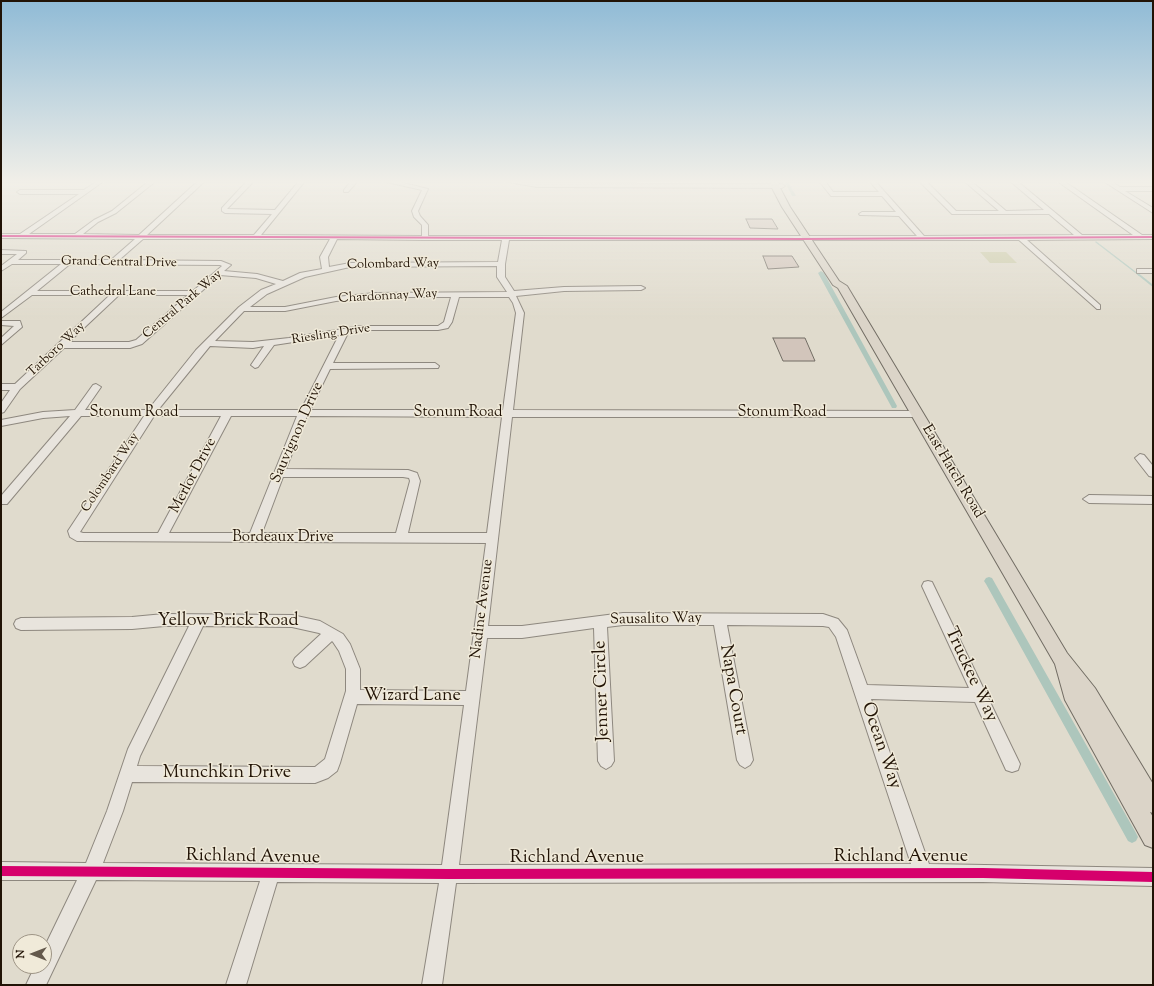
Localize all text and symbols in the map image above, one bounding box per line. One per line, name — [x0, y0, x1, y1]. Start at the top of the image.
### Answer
street label: Grand Central Drive — [61, 254, 177, 272]
street label: Colombard Way — [347, 256, 439, 274]
street label: Central Park Way — [140, 267, 226, 343]
street label: Cathedral Lane — [70, 285, 156, 301]
street label: Chardonnay Way — [338, 287, 438, 307]
street label: Tarboro Way — [25, 319, 89, 381]
street label: Riesling Drive — [291, 321, 371, 349]
street label: Sauvignon Drive — [268, 380, 328, 486]
street label: Stonum Road — [90, 404, 178, 422]
street label: Stonum Road — [414, 404, 502, 422]
street label: Stonum Road — [738, 404, 826, 422]
street label: East Hatch Road — [917, 422, 987, 522]
street label: Colombard Way — [79, 430, 143, 516]
street label: Merlot Drive — [167, 435, 221, 517]
street label: Bordeaux Drive — [232, 529, 334, 547]
street label: Nadine Avenue — [468, 558, 498, 660]
street label: Sausalito Way — [610, 610, 702, 630]
street label: Yellow Brick Road — [157, 611, 299, 633]
street label: Truckee Way — [939, 624, 1001, 726]
street label: Jenner Circle — [590, 640, 616, 742]
street label: Napa Court — [713, 643, 751, 737]
street label: Wizard Lane — [363, 686, 461, 708]
street label: Ocean Way — [855, 700, 905, 792]
street label: Munchkin Drive — [163, 763, 291, 785]
street label: Richland Avenue — [186, 846, 320, 870]
street label: Richland Avenue — [834, 847, 968, 869]
street label: Richland Avenue — [510, 848, 644, 870]
north arrow — [12, 934, 52, 974]
text: N — [13, 950, 29, 958]

